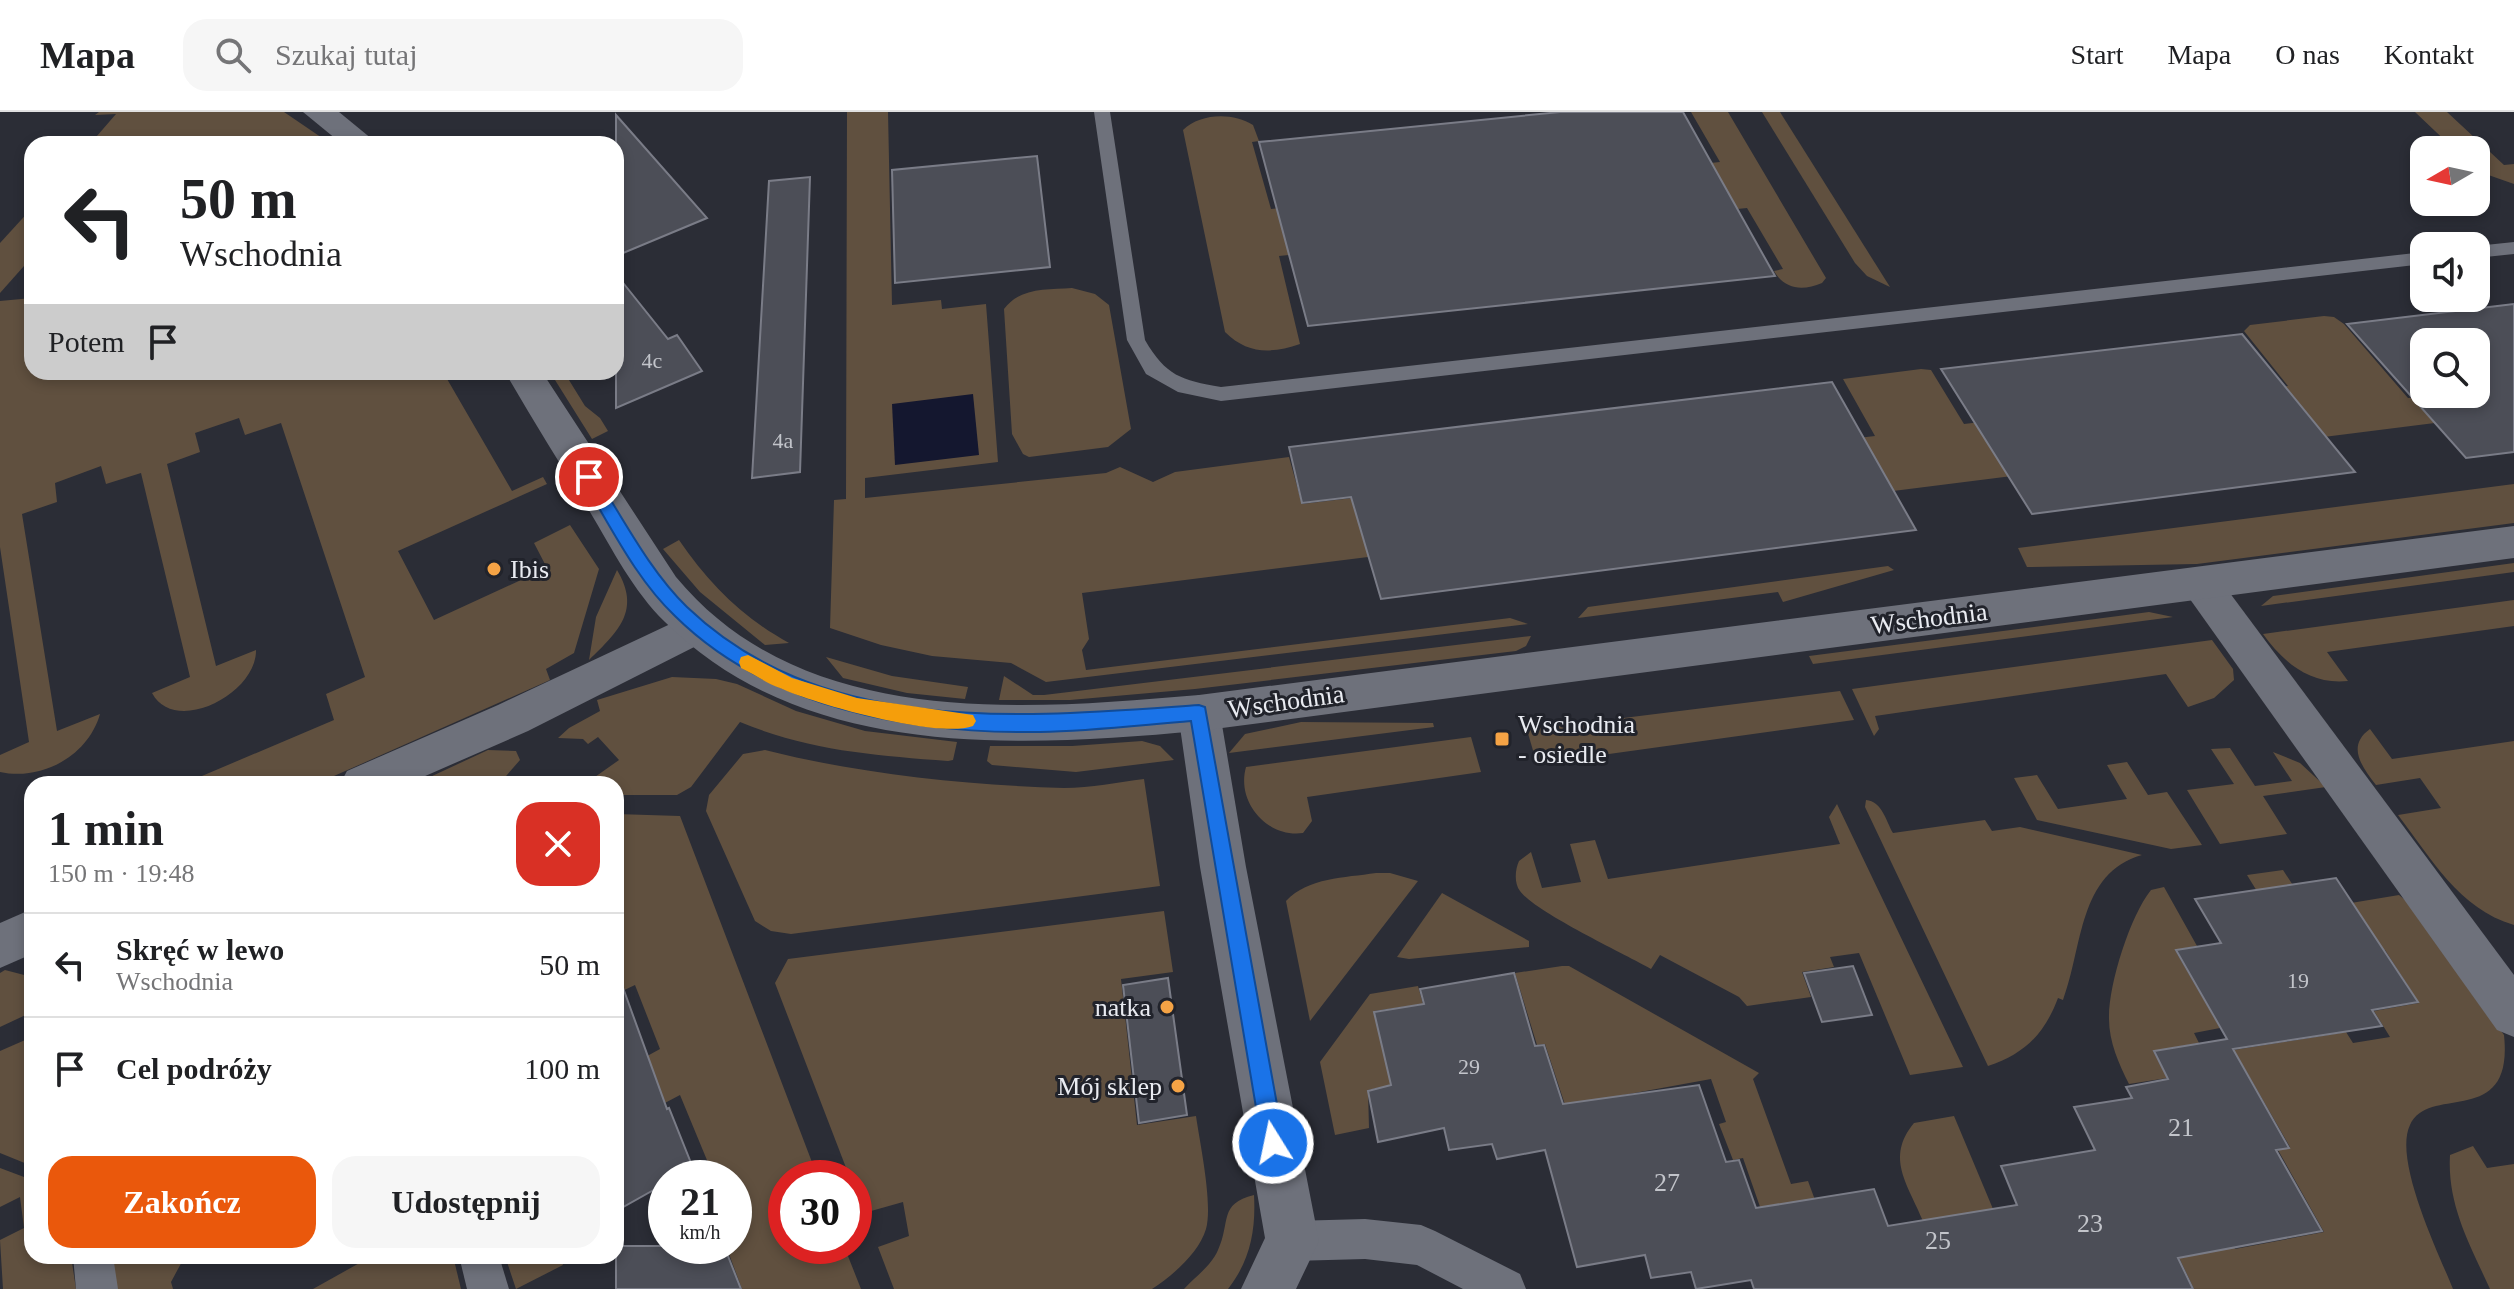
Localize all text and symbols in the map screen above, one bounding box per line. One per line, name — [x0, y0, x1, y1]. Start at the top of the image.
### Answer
search box — [183, 19, 743, 91]
icon: search — [211, 33, 255, 77]
text: Mapa — [40, 34, 135, 76]
text: Szukaj tutaj — [275, 38, 417, 71]
text: Start — [2071, 39, 2123, 70]
text: Mapa — [2167, 39, 2231, 70]
text: O nas — [2275, 39, 2340, 70]
text: Kontakt — [2384, 39, 2474, 70]
north arrow — [2410, 136, 2490, 216]
map controls — [2410, 136, 2490, 408]
icon: left — [48, 168, 152, 272]
text: 50 m — [180, 168, 297, 230]
button: sound — [2410, 232, 2490, 312]
text: Wschodnia — [180, 234, 342, 274]
icon: arrive — [141, 320, 185, 364]
text: Potem — [48, 325, 125, 358]
button: search — [2410, 328, 2490, 408]
house number: 4c — [642, 348, 663, 373]
house number: 4a — [773, 428, 794, 453]
pin — [555, 443, 623, 511]
icon: arrive — [567, 455, 611, 499]
place label: Ibis — [510, 555, 549, 584]
marker: Ibis — [485, 560, 503, 578]
street label: Wschodnia — [1869, 597, 1989, 640]
street label: Wschodnia — [1226, 679, 1346, 724]
place label: Wschodnia - osiedle — [1518, 710, 1635, 769]
marker: Wschodnia - osiedle — [1493, 730, 1511, 748]
text: 1 min — [48, 802, 164, 855]
button: close — [516, 802, 600, 886]
text: 150 m · 19:48 — [48, 859, 195, 888]
text: Skręć w lewo — [116, 933, 284, 966]
icon: left — [48, 943, 92, 987]
text: 50 m — [539, 948, 600, 981]
text: Wschodnia — [116, 967, 233, 996]
house number: 19 — [2287, 968, 2309, 993]
place label: natka — [1095, 993, 1151, 1022]
marker: natka — [1158, 998, 1176, 1016]
icon: arrive — [48, 1047, 92, 1091]
text: Cel podróży — [116, 1052, 272, 1085]
text: 100 m — [524, 1052, 600, 1085]
house number: 29 — [1458, 1054, 1480, 1079]
place label: Mój sklep — [1057, 1072, 1162, 1101]
marker: Mój sklep — [1169, 1077, 1187, 1095]
position arrow — [1231, 1101, 1315, 1185]
house number: 21 — [2168, 1113, 2194, 1142]
button: Zakończ — [48, 1156, 316, 1248]
button: Udostępnij — [332, 1156, 600, 1248]
speed limit sign: 30 — [768, 1160, 872, 1264]
house number: 27 — [1654, 1168, 1680, 1197]
text: 21 — [680, 1179, 720, 1224]
house number: 23 — [2077, 1209, 2103, 1238]
text: km/h — [679, 1221, 721, 1243]
house number: 25 — [1925, 1226, 1951, 1255]

